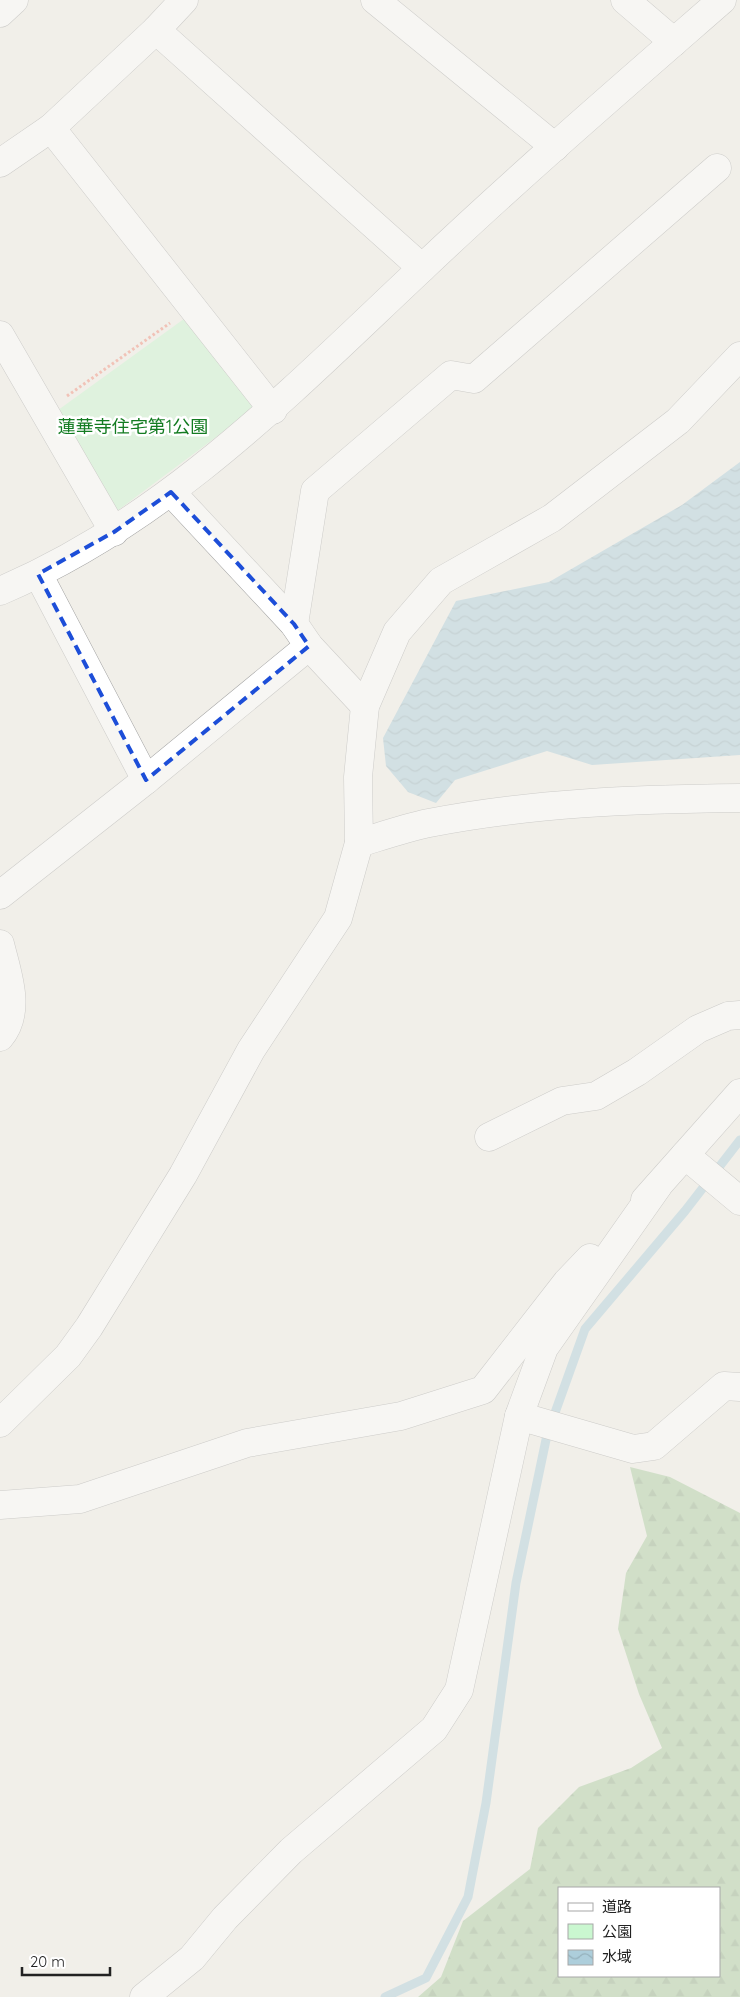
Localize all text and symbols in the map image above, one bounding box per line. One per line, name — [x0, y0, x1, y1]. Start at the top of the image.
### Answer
park label: 蓮華寺住宅第1公園 — [58, 415, 208, 438]
legend — [558, 1887, 720, 1977]
text: 道路 — [602, 1897, 632, 1916]
text: 公園 — [602, 1922, 632, 1941]
scale bar — [22, 1944, 110, 1976]
text: 水域 — [602, 1947, 632, 1966]
text: 20 m — [30, 1952, 65, 1971]

